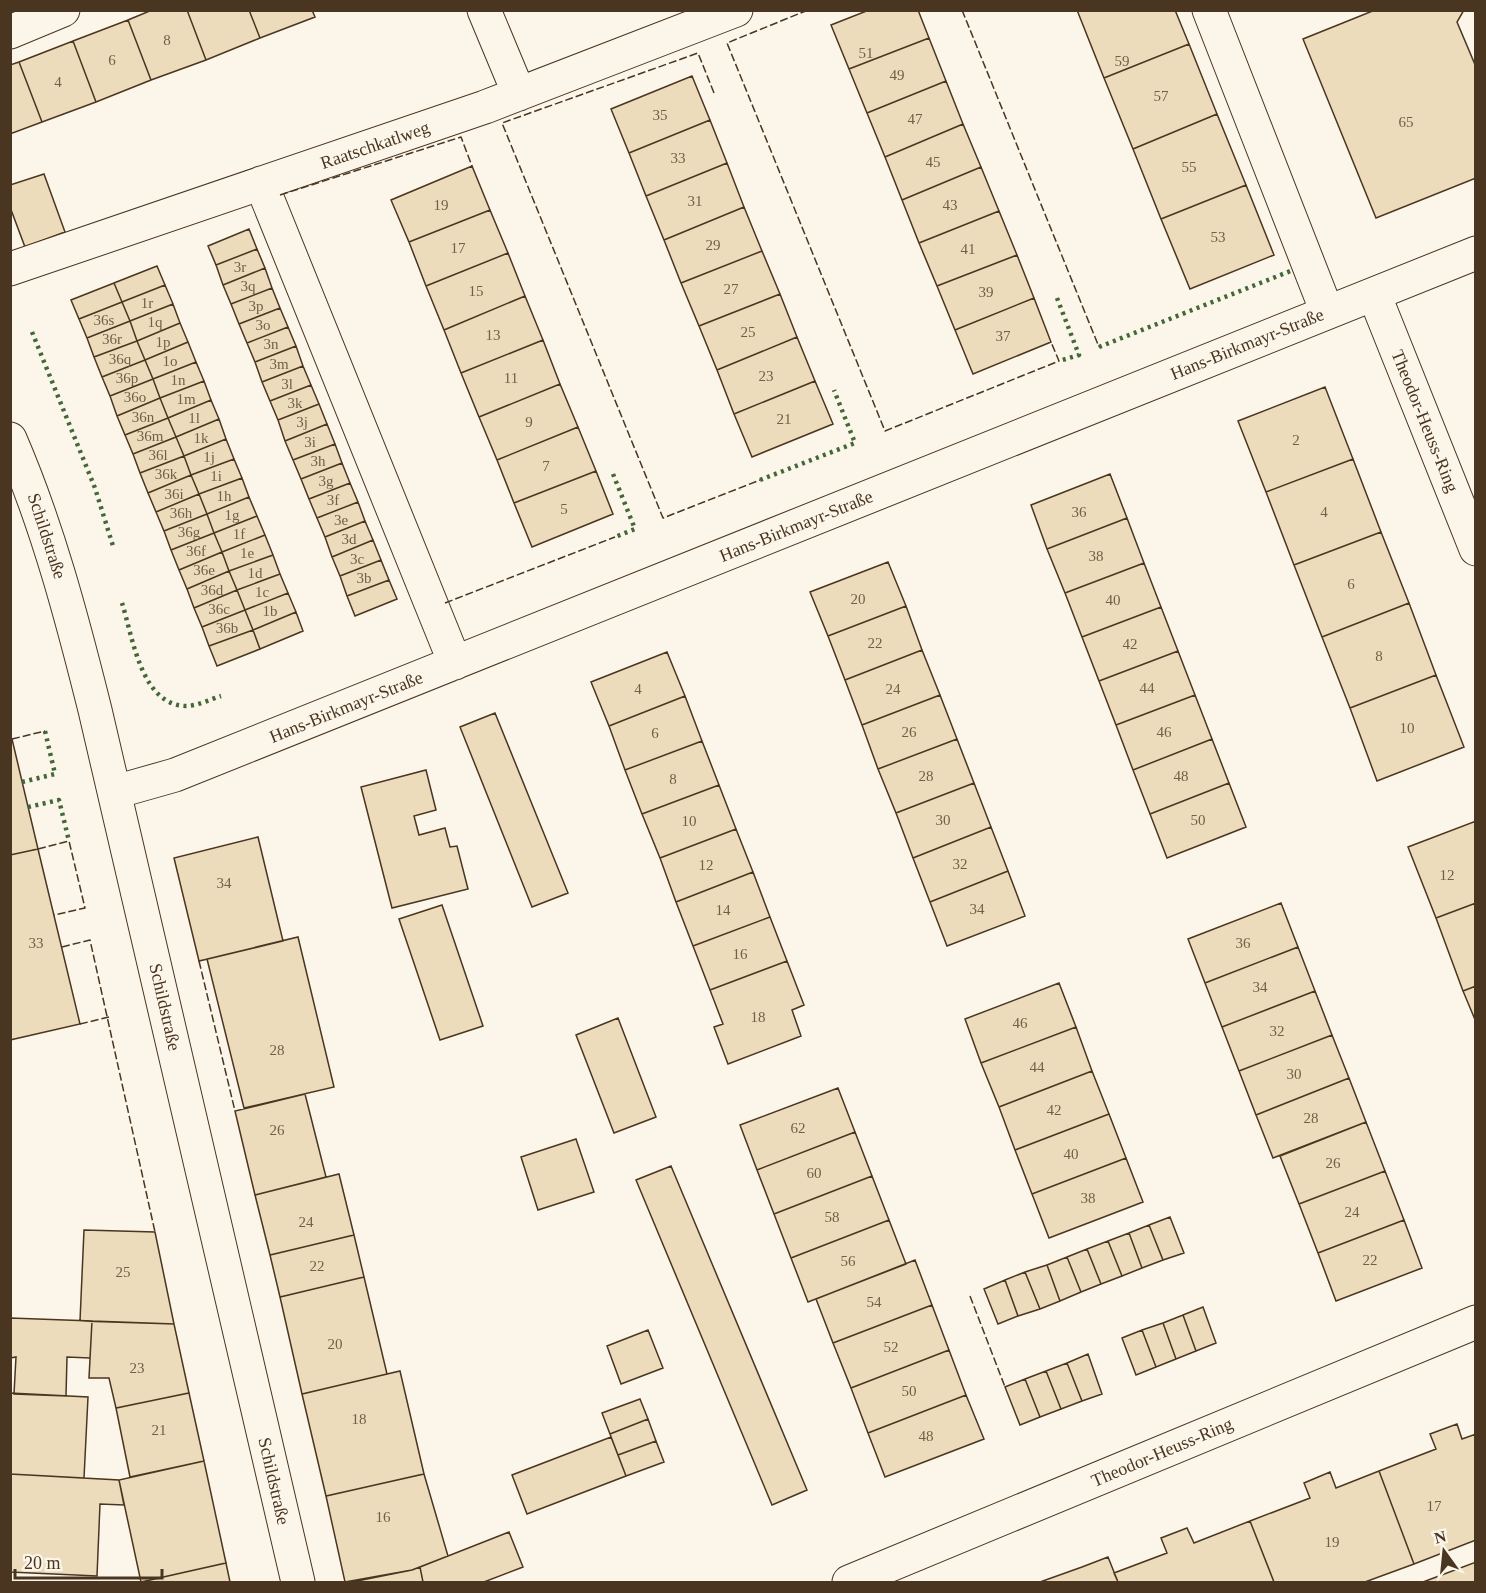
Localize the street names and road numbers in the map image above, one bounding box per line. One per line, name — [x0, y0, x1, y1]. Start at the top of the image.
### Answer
street label: Raatschkatlweg — [318, 117, 432, 173]
street label: Hans-Birkmayr-Straße — [1167, 304, 1327, 384]
street label: Theodor-Heuss-Ring — [1387, 347, 1463, 495]
street label: Hans-Birkmayr-Straße — [716, 486, 876, 566]
street label: Schildstraße — [24, 491, 70, 581]
street label: Hans-Birkmayr-Straße — [266, 667, 426, 747]
street label: Schildstraße — [145, 961, 185, 1053]
street label: Theodor-Heuss-Ring — [1088, 1413, 1236, 1491]
street label: Schildstraße — [254, 1435, 294, 1527]

